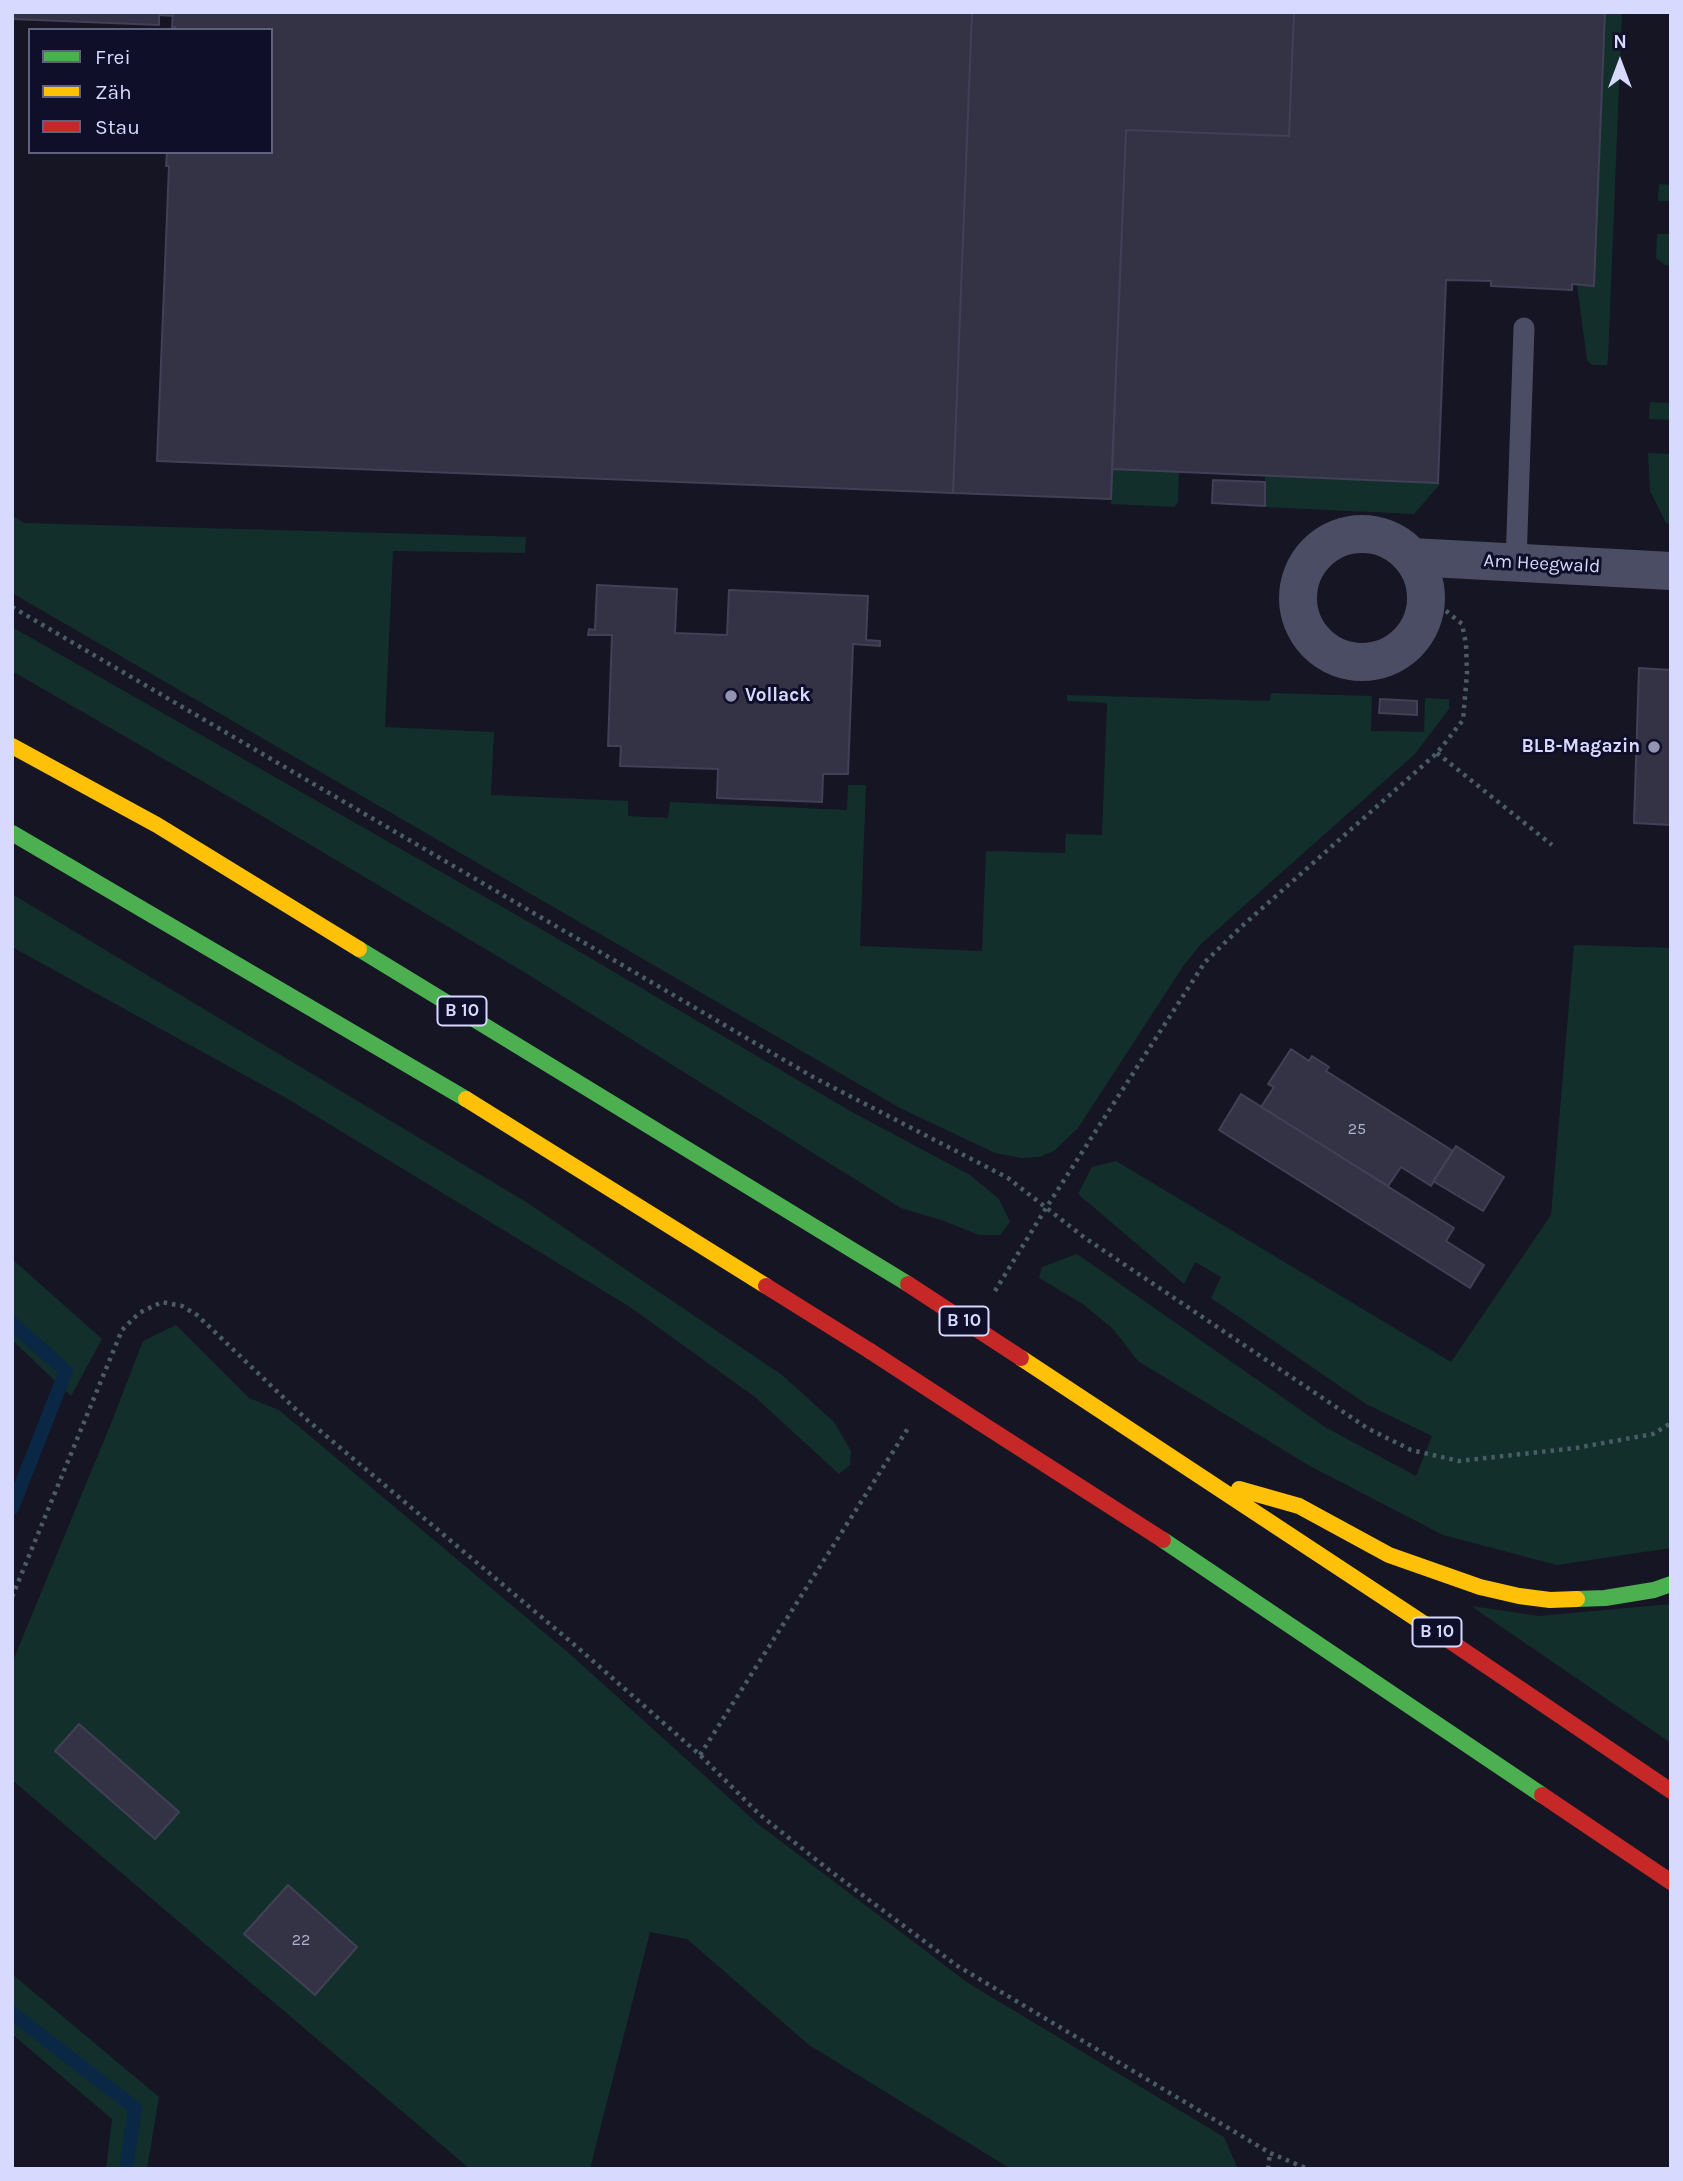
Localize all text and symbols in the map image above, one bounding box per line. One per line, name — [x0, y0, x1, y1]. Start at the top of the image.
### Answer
legend — [28, 28, 273, 154]
north arrow — [1585, 28, 1655, 98]
text: N — [1613, 31, 1627, 53]
text: Frei — [95, 45, 131, 69]
text: Zäh — [95, 80, 132, 104]
text: Stau — [95, 115, 140, 139]
street label: Am Heegwald — [1483, 550, 1601, 578]
place label: Vollack — [745, 685, 810, 707]
marker: Vollack — [723, 688, 739, 704]
place label: BLB-Magazin — [1522, 736, 1640, 758]
marker: BLB-Magazin — [1646, 739, 1662, 755]
road number: B 10 — [438, 996, 486, 1026]
house number: 25 — [1348, 1119, 1366, 1139]
road number: B 10 — [940, 1306, 988, 1336]
road number: B 10 — [1412, 1618, 1462, 1646]
house number: 22 — [292, 1930, 310, 1950]

